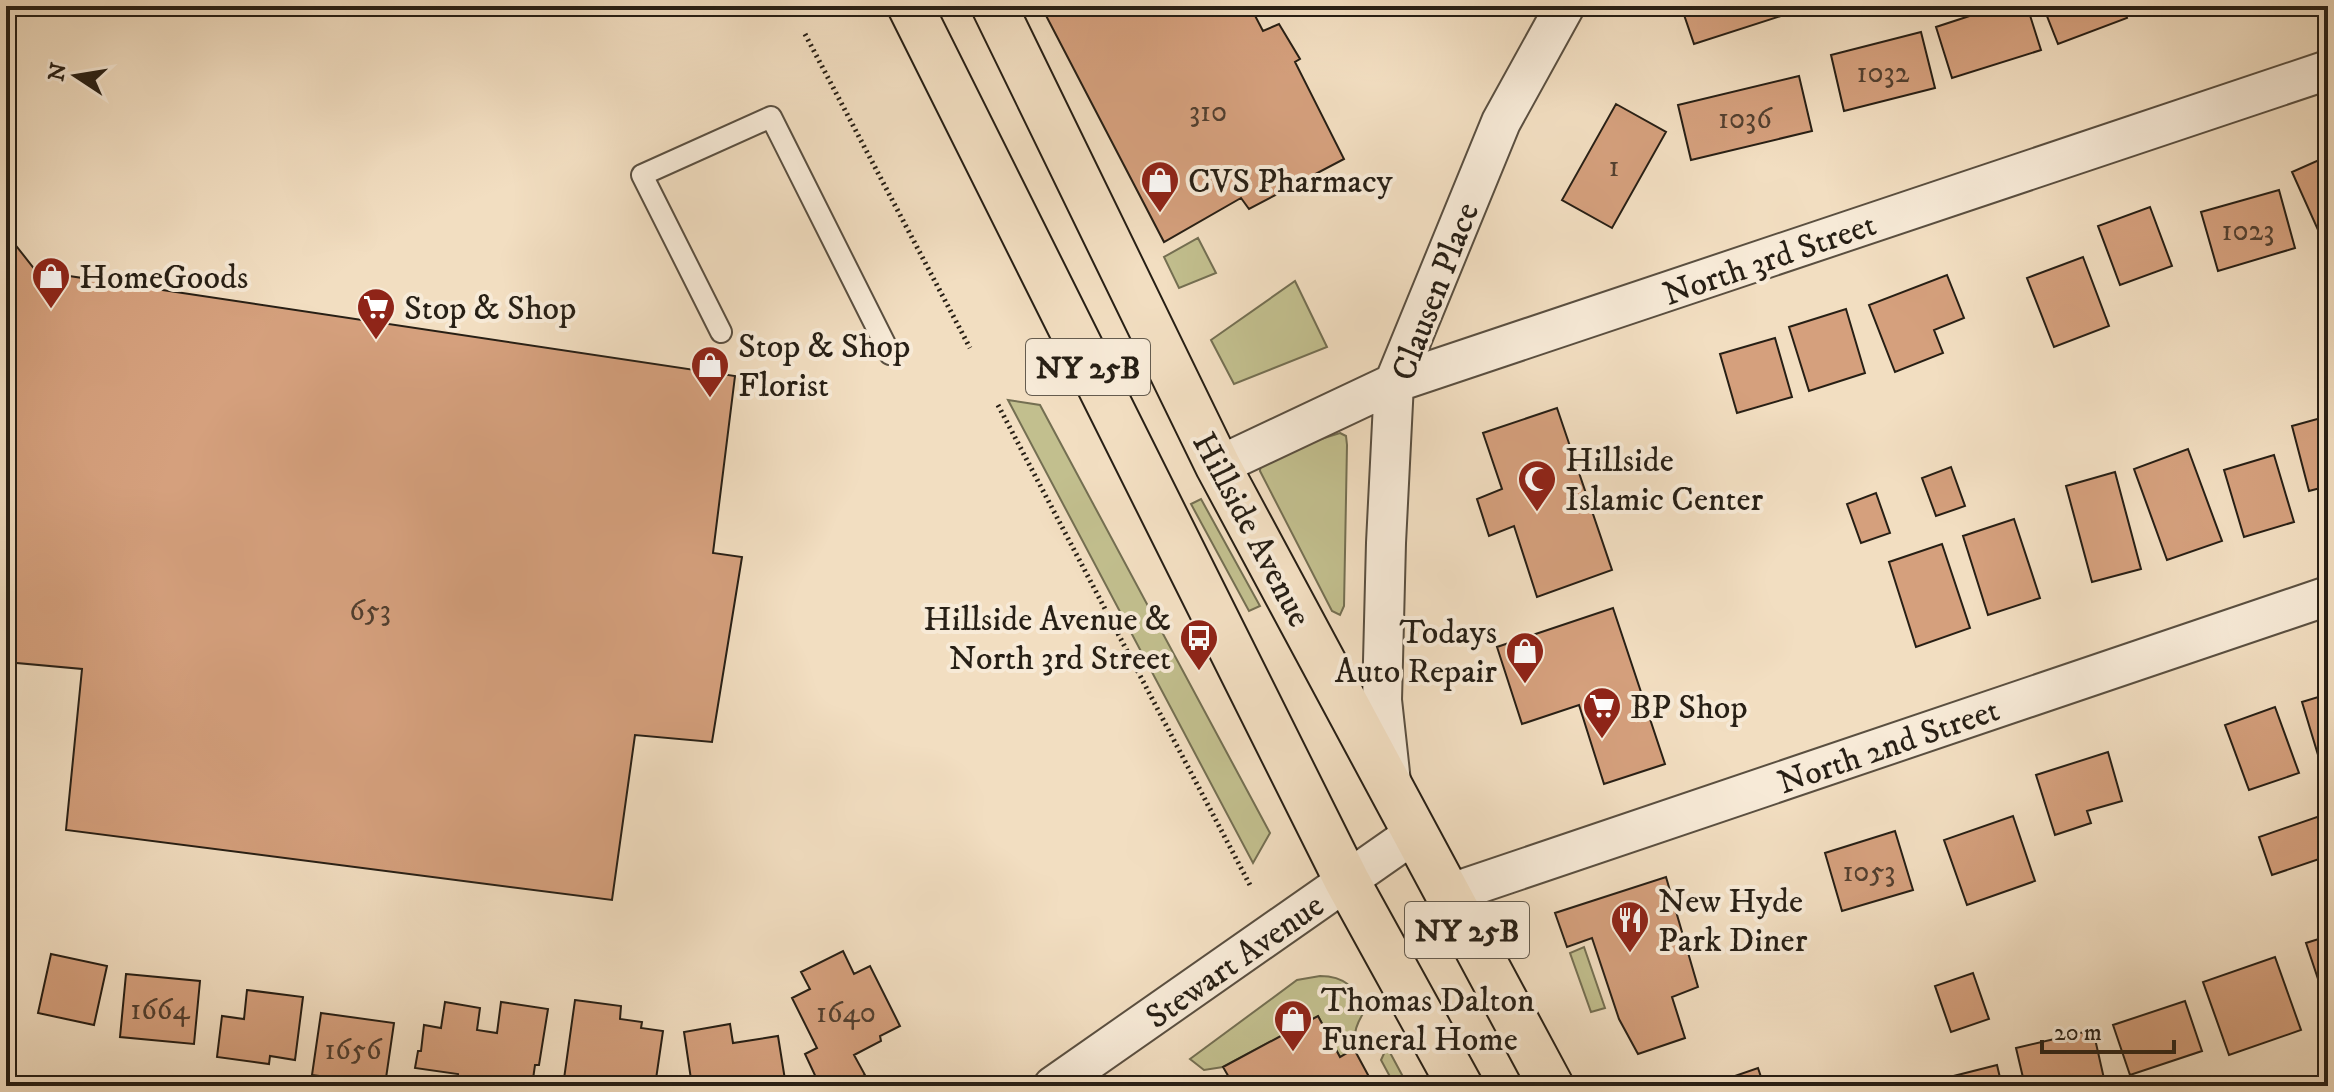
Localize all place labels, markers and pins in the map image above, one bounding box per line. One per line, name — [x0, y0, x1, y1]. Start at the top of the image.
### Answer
shop icon: CVS Pharmacy — [1139, 159, 1181, 214]
place label: CVS Pharmacy — [1188, 161, 1394, 203]
shop icon: HomeGoods — [30, 255, 72, 310]
place label: HomeGoods — [79, 257, 248, 299]
supermarket icon: Stop & Shop — [355, 286, 397, 341]
place label: Stop & Shop — [404, 288, 576, 330]
place label: Stop & Shop Florist — [738, 326, 910, 407]
shop icon: Stop & Shop Florist — [689, 344, 731, 399]
place label: Hillside Islamic Center — [1565, 440, 1764, 521]
mosque icon: Hillside Islamic Center — [1516, 458, 1558, 513]
place label: Hillside Avenue & North 3rd Street — [923, 599, 1171, 680]
place label: Todays Auto Repair — [1335, 612, 1497, 693]
bus stop icon: Hillside Avenue & North 3rd Street — [1178, 617, 1220, 672]
shop icon: Todays Auto Repair — [1504, 630, 1546, 685]
supermarket icon: BP Shop — [1581, 685, 1623, 740]
place label: BP Shop — [1630, 687, 1747, 729]
place label: New Hyde Park Diner — [1658, 881, 1808, 962]
restaurant icon: New Hyde Park Diner — [1609, 899, 1651, 954]
place label: Thomas Dalton Funeral Home — [1321, 980, 1535, 1061]
shop icon: Thomas Dalton Funeral Home — [1272, 998, 1314, 1053]

